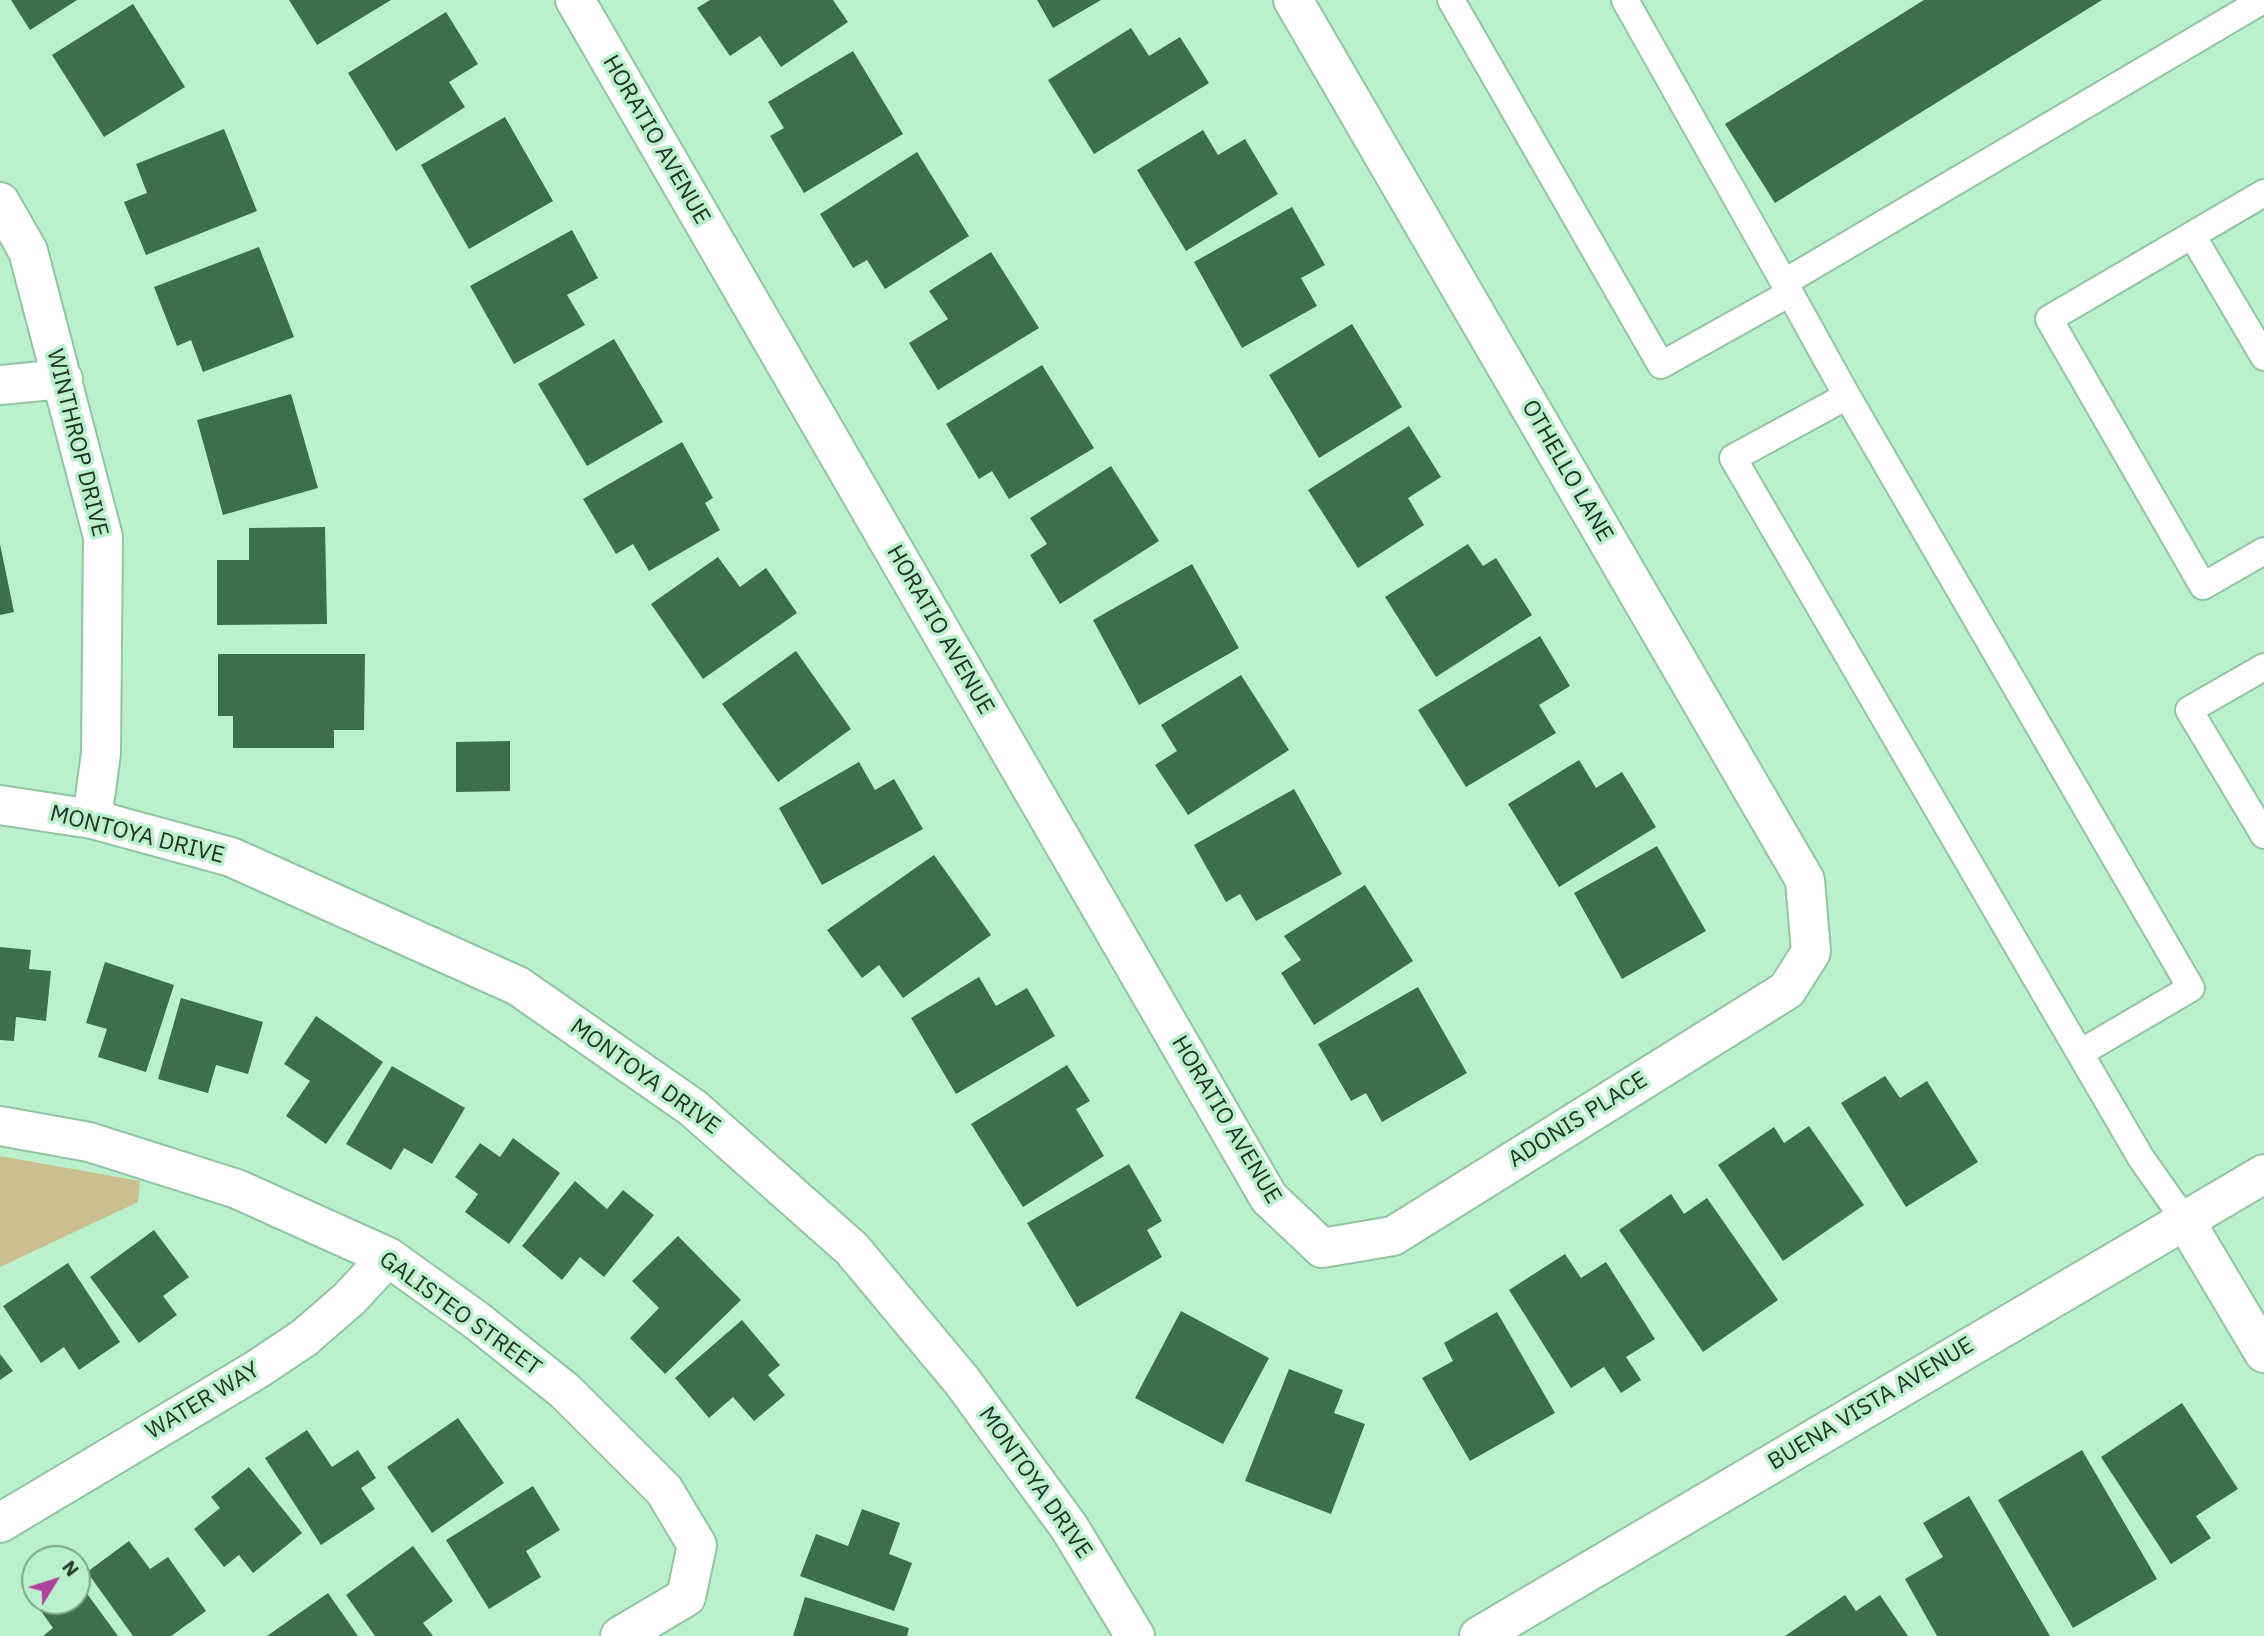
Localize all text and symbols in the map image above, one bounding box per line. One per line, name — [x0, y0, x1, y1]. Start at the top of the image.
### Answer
street label: HORATIO AVENUE — [596, 50, 716, 230]
street label: WINTHROP DRIVE — [40, 346, 114, 540]
street label: OTHELLO LANE — [1515, 395, 1619, 547]
street label: HORATIO AVENUE — [880, 540, 1000, 720]
street label: MONTOYA DRIVE — [47, 800, 227, 870]
street label: MONTOYA DRIVE — [565, 1013, 725, 1141]
street label: HORATIO AVENUE — [1165, 1031, 1287, 1209]
street label: ADONIS PLACE — [1503, 1066, 1653, 1174]
street label: GALISTEO STREET — [374, 1246, 546, 1382]
street label: BUENA VISTA AVENUE — [1763, 1332, 1979, 1476]
street label: WATER WAY — [141, 1356, 265, 1446]
street label: MONTOYA DRIVE — [972, 1402, 1098, 1564]
north arrow — [21, 1545, 91, 1615]
text: N — [57, 1555, 85, 1581]

